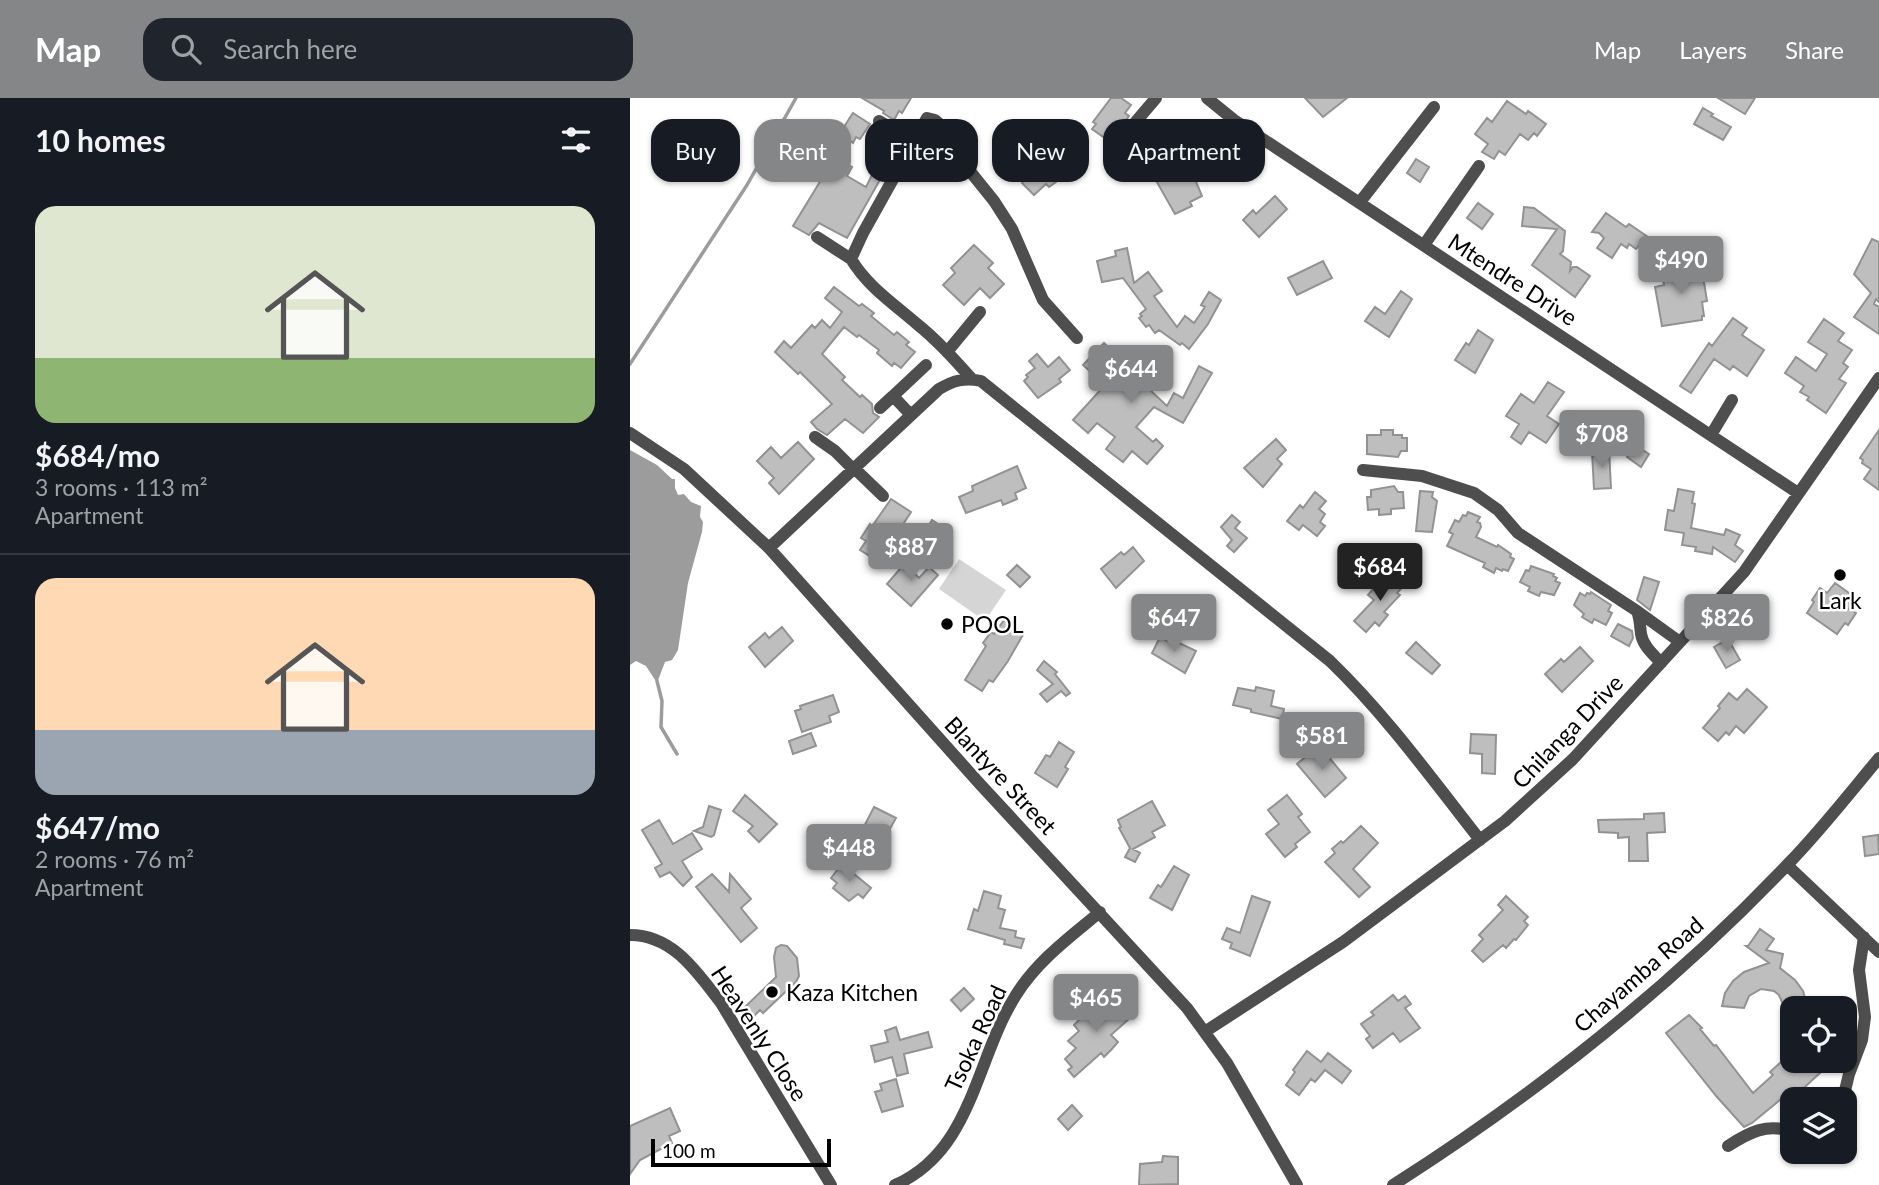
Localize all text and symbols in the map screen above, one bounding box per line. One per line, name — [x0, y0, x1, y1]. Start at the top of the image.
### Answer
search box — [143, 18, 633, 81]
text: Map — [35, 29, 101, 69]
icon: search — [167, 30, 205, 68]
text: Search here — [223, 33, 357, 65]
text: Map — [1594, 35, 1641, 64]
text: Layers — [1679, 35, 1747, 64]
text: Share — [1785, 35, 1844, 64]
chip: Buy — [651, 119, 740, 182]
chip: Rent — [754, 119, 851, 182]
chip: Filters — [865, 119, 978, 182]
chip: New — [992, 119, 1089, 182]
chip: Apartment — [1103, 119, 1265, 182]
icon: filters — [557, 121, 595, 159]
text: 10 homes — [35, 122, 166, 158]
street label: Mtendre Drive — [1443, 227, 1583, 331]
pin: $490 — [1640, 236, 1722, 296]
text: $490 — [1654, 245, 1708, 273]
icon: home — [252, 252, 378, 378]
pin: $644 — [1090, 345, 1172, 405]
text: $644 — [1104, 354, 1158, 382]
pin: $708 — [1561, 410, 1643, 470]
text: $708 — [1575, 419, 1629, 447]
text: $684/mo — [35, 437, 160, 473]
text: 3 rooms · 113 m² — [35, 473, 207, 501]
text: Apartment — [35, 501, 143, 529]
pin: $887 — [870, 524, 952, 583]
text: $887 — [884, 532, 938, 560]
pin: $684 — [1339, 544, 1421, 603]
text: $684 — [1353, 552, 1407, 580]
marker: Lark — [1832, 567, 1848, 583]
place label: Lark — [1818, 586, 1862, 614]
pin: $647 — [1133, 594, 1215, 654]
pin: $826 — [1686, 594, 1768, 654]
text: $647 — [1147, 603, 1201, 631]
text: $826 — [1700, 603, 1754, 631]
place label: POOL — [961, 610, 1024, 638]
marker: POOL — [939, 616, 955, 632]
icon: home — [252, 624, 378, 750]
street label: Chilanga Drive — [1506, 668, 1628, 794]
street label: Blantyre Street — [939, 710, 1063, 840]
pin: $581 — [1281, 712, 1363, 772]
text: $581 — [1295, 721, 1349, 749]
text: $647/mo — [35, 809, 160, 845]
pin: $448 — [808, 824, 890, 884]
text: $448 — [822, 833, 876, 861]
text: 2 rooms · 76 m² — [35, 845, 194, 873]
text: Apartment — [35, 873, 143, 901]
street label: Chayamba Road — [1567, 910, 1709, 1038]
street label: Heavenly Close — [706, 960, 814, 1106]
pin: $465 — [1055, 974, 1137, 1034]
place label: Kaza Kitchen — [786, 978, 918, 1006]
street label: Tsoka Road — [938, 980, 1012, 1096]
text: $465 — [1069, 983, 1123, 1011]
marker: Kaza Kitchen — [764, 984, 780, 1000]
map controls — [1780, 996, 1857, 1164]
button: locate — [1780, 996, 1857, 1073]
button: layers — [1780, 1087, 1857, 1164]
scale bar — [651, 1136, 831, 1168]
text: 100 m — [662, 1139, 716, 1162]

